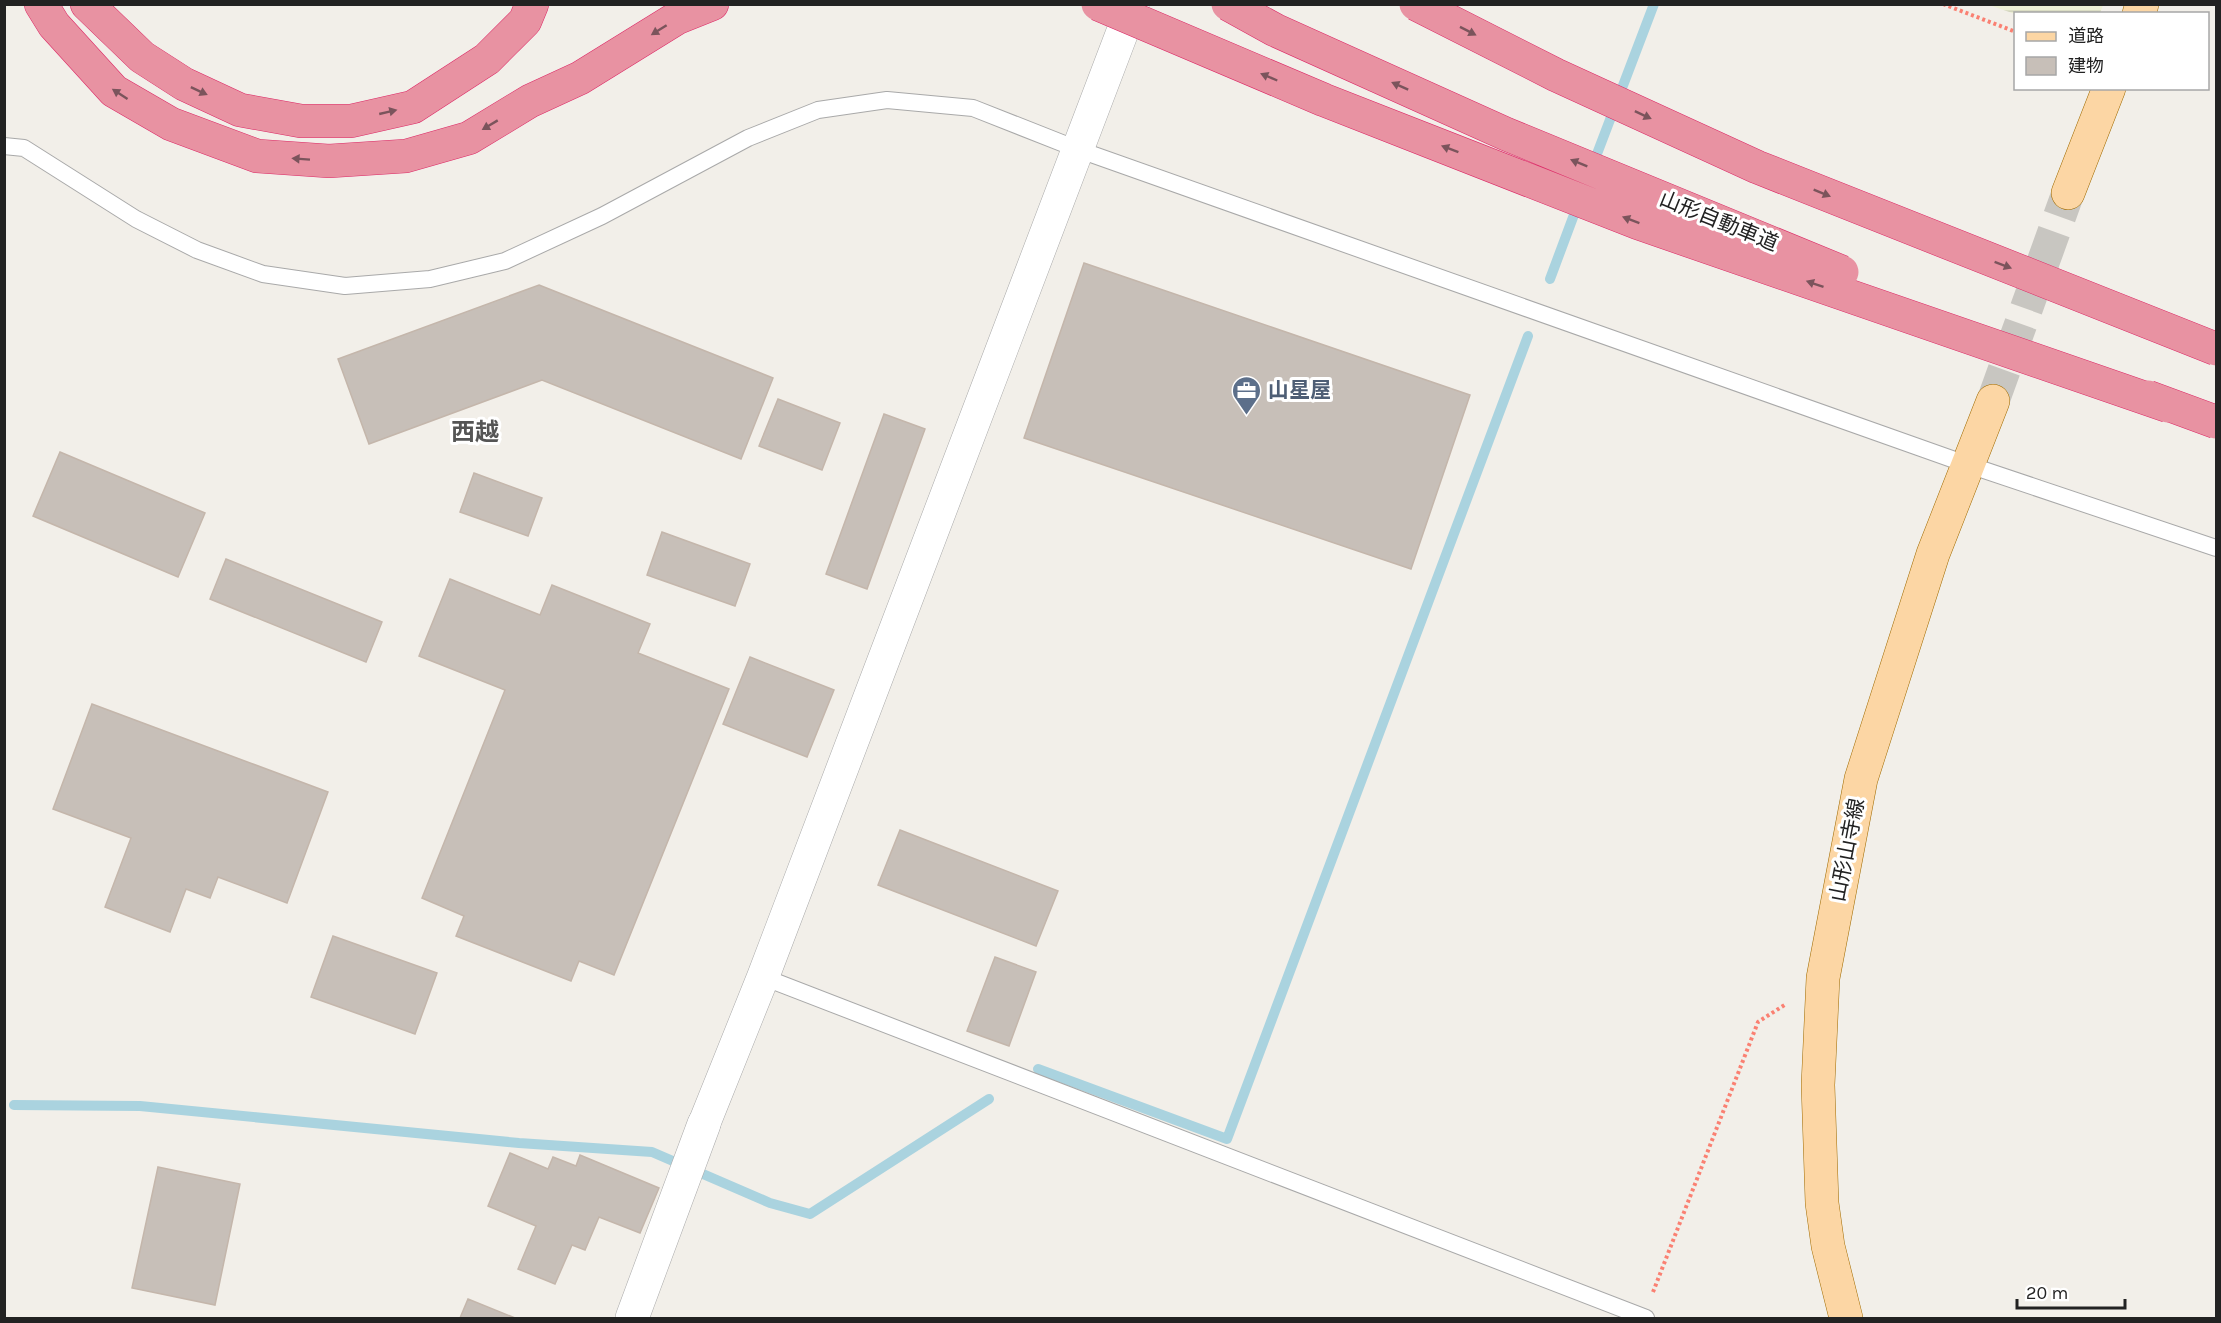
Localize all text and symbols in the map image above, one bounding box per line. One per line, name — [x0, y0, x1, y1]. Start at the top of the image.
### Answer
legend — [2014, 12, 2209, 90]
one-way arrow — [651, 24, 667, 35]
text: 道路 — [2068, 25, 2104, 47]
one-way arrow — [1459, 26, 1476, 36]
text: 建物 — [2068, 55, 2104, 77]
one-way arrow — [1260, 72, 1277, 81]
one-way arrow — [1391, 81, 1408, 90]
one-way arrow — [191, 86, 209, 96]
one-way arrow — [113, 88, 129, 100]
one-way arrow — [379, 107, 397, 117]
one-way arrow — [1635, 111, 1652, 120]
one-way arrow — [482, 120, 498, 131]
one-way arrow — [1440, 144, 1458, 154]
one-way arrow — [291, 155, 310, 164]
one-way arrow — [1569, 158, 1587, 168]
street label: 山形自動車道 — [1656, 186, 1782, 256]
one-way arrow — [1813, 189, 1831, 199]
one-way arrow — [1622, 215, 1640, 225]
one-way arrow — [1995, 261, 2013, 271]
one-way arrow — [1806, 279, 1824, 289]
office icon: 山星屋 — [1231, 374, 1263, 416]
place label: 山星屋 — [1268, 378, 1331, 402]
district label: 西越 — [451, 418, 499, 446]
street label: 山形山寺線 — [1825, 796, 1869, 904]
scale bar — [2017, 1272, 2125, 1310]
text: 20 m — [2026, 1282, 2068, 1304]

